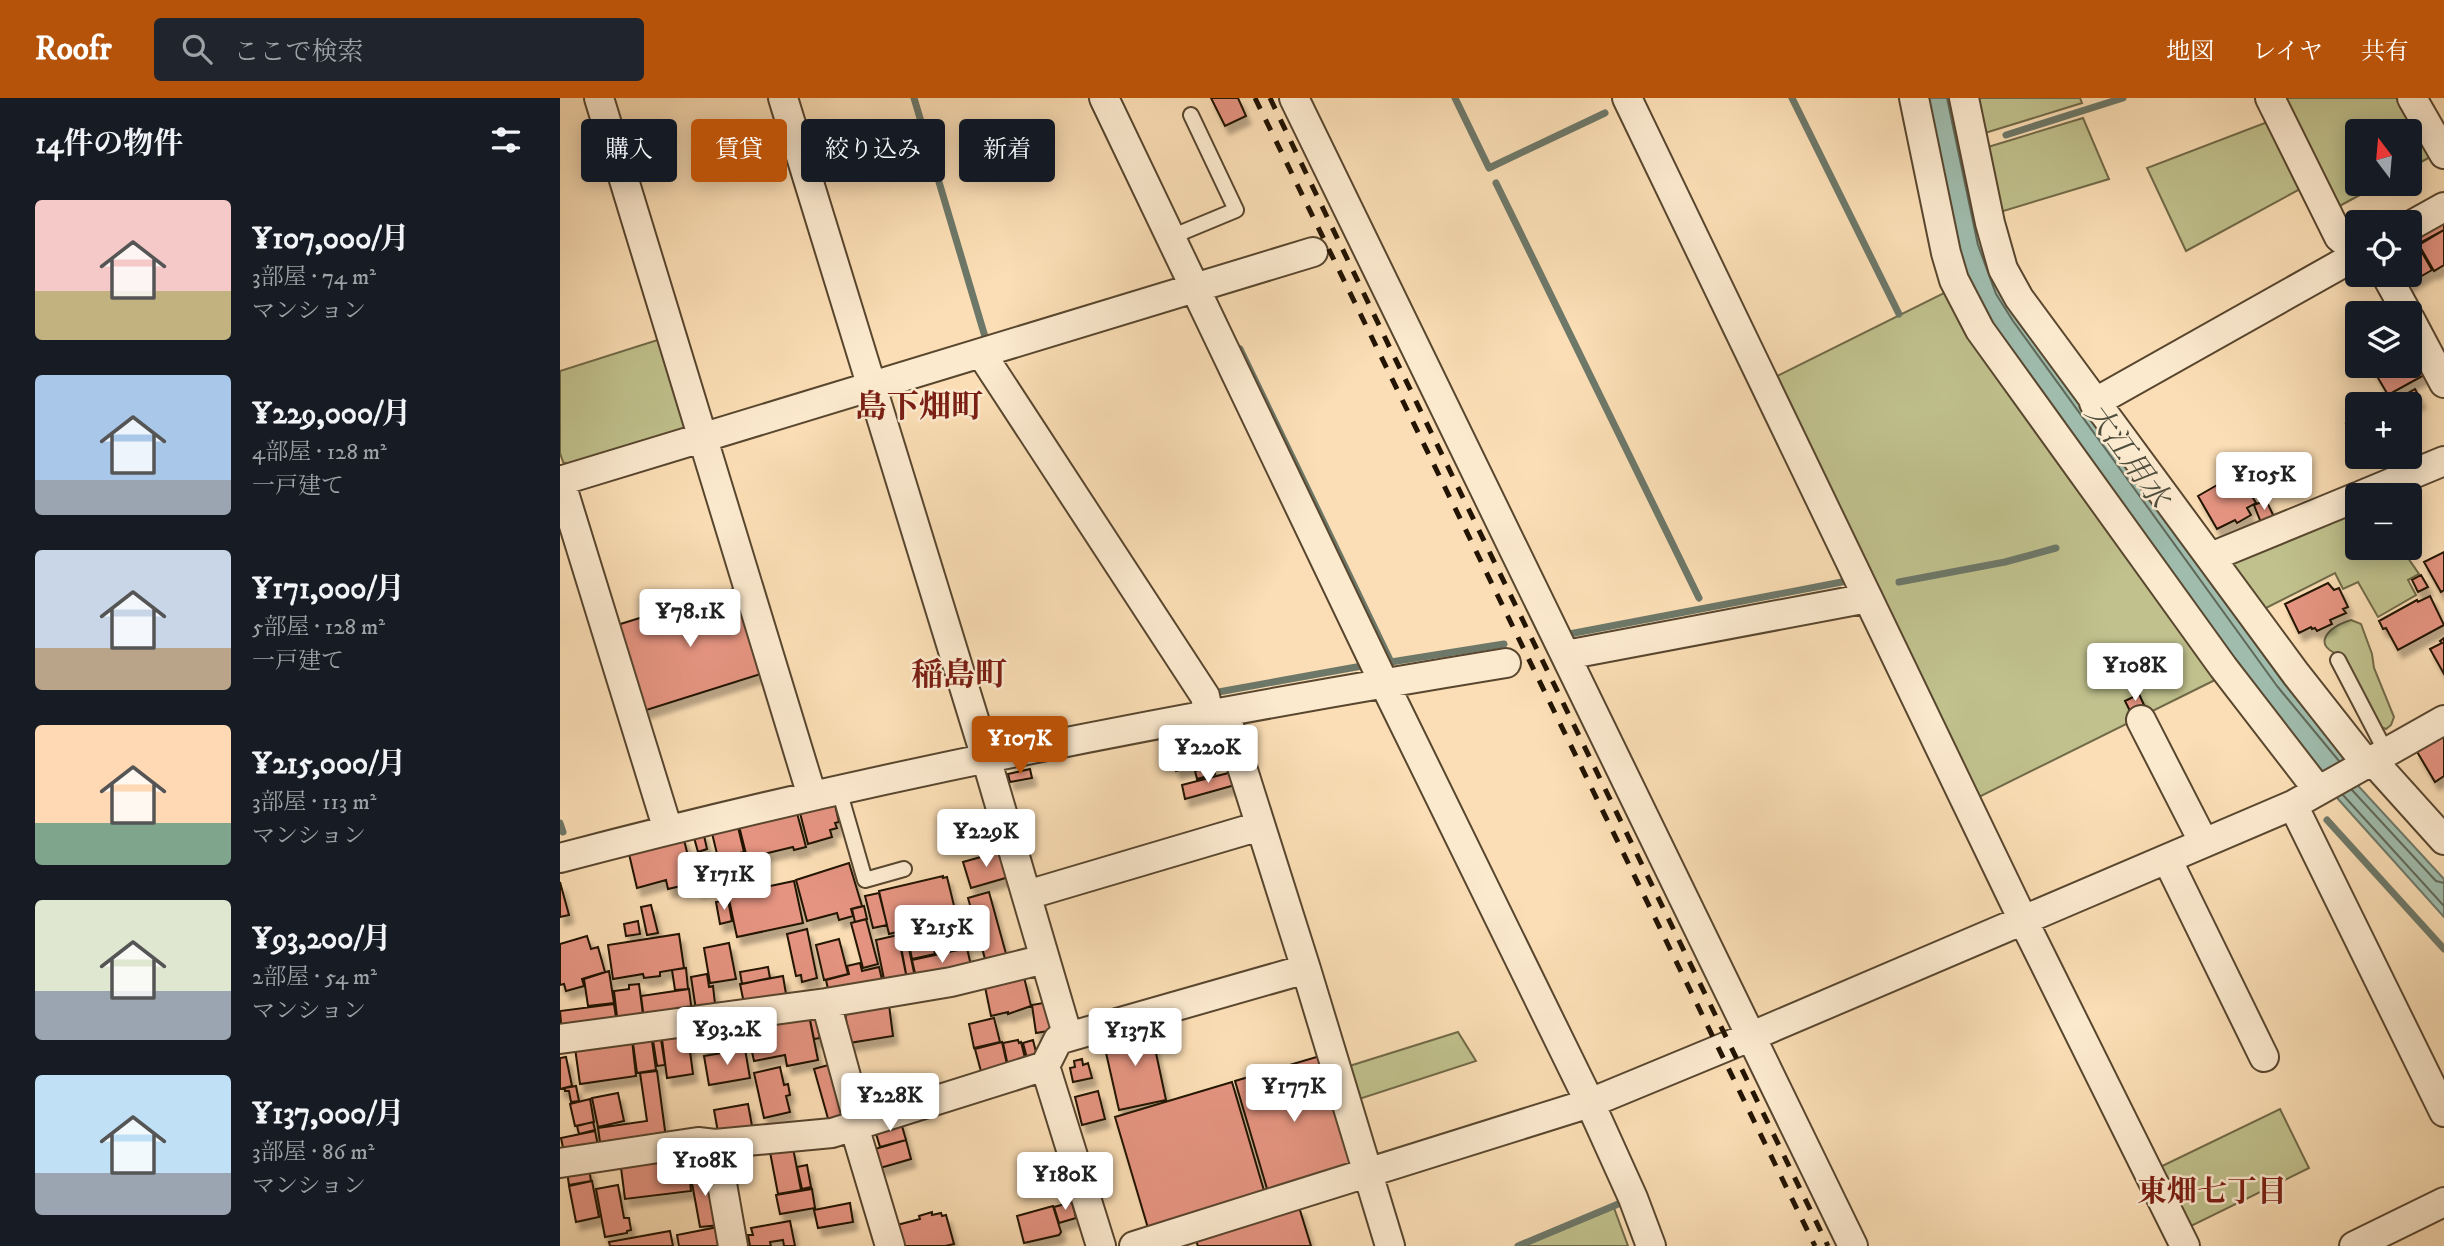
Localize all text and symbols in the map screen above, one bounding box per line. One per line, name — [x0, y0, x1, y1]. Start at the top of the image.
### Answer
search box — [154, 18, 644, 81]
text: Roofr — [35, 29, 112, 70]
icon: search — [178, 30, 216, 68]
text: ここで検索 — [234, 36, 364, 69]
text: 地図 — [2166, 37, 2214, 67]
text: レイヤ — [2252, 37, 2323, 67]
text: 共有 — [2361, 37, 2409, 67]
chip: 購入 — [581, 119, 677, 182]
chip: 賃貸 — [691, 119, 787, 182]
chip: 絞り込み — [801, 119, 945, 182]
chip: 新着 — [959, 119, 1055, 182]
north arrow — [2345, 119, 2422, 196]
map controls — [2345, 119, 2422, 560]
icon: filters — [487, 121, 525, 159]
text: 14件の物件 — [35, 126, 183, 163]
button: locate — [2345, 210, 2422, 287]
text: ¥107,000/月 — [252, 221, 409, 258]
icon: home — [91, 228, 175, 312]
text: 3部屋 · 74 m² — [252, 263, 376, 292]
text: マンション — [252, 297, 366, 326]
button: layers — [2345, 301, 2422, 378]
district label: 島下畑町 — [855, 388, 983, 428]
button: + — [2345, 392, 2422, 469]
text: ¥229,000/月 — [252, 396, 411, 433]
water label: 大江用水 — [2077, 396, 2179, 518]
icon: home — [91, 403, 175, 487]
text: 4部屋 · 128 m² — [252, 438, 387, 467]
pin: ¥105K — [2215, 452, 2313, 512]
text: ¥105K — [2232, 460, 2296, 489]
text: 一戸建て — [252, 472, 344, 501]
button: − — [2345, 483, 2422, 560]
text: ¥171,000/月 — [252, 571, 405, 608]
icon: home — [91, 578, 175, 662]
pin: ¥78.1K — [633, 589, 747, 649]
text: ¥78.1K — [655, 597, 725, 626]
text: 5部屋 · 128 m² — [252, 613, 385, 642]
pin: ¥108K — [2086, 644, 2184, 703]
text: 一戸建て — [252, 647, 344, 676]
text: ¥108K — [2103, 651, 2167, 680]
district label: 稲島町 — [911, 656, 1007, 696]
pin: ¥107K — [971, 716, 1069, 776]
text: ¥107K — [988, 724, 1052, 753]
pin: ¥220K — [1159, 726, 1257, 785]
text: ¥220K — [1175, 733, 1241, 762]
text: ¥215,000/月 — [252, 746, 406, 783]
icon: home — [91, 753, 175, 837]
text: 3部屋 · 113 m² — [252, 788, 376, 817]
pin: ¥229K — [937, 810, 1035, 869]
text: ¥229K — [953, 817, 1019, 846]
text: マンション — [252, 822, 366, 851]
pin: ¥171K — [675, 852, 773, 912]
text: ¥171K — [694, 860, 754, 889]
pin: ¥215K — [893, 906, 991, 965]
text: ¥215K — [911, 913, 973, 942]
text: ¥93,200/月 — [252, 921, 392, 958]
icon: home — [91, 928, 175, 1012]
text: 2部屋 · 54 m² — [252, 963, 377, 992]
text: マンション — [252, 997, 366, 1026]
pin: ¥93.2K — [670, 1007, 784, 1067]
pin: ¥137K — [1086, 1009, 1184, 1068]
text: ¥93.2K — [693, 1015, 761, 1044]
text: ¥137K — [1105, 1016, 1165, 1045]
pin: ¥177K — [1245, 1065, 1343, 1124]
text: ¥177K — [1262, 1072, 1326, 1101]
pin: ¥228K — [841, 1074, 939, 1133]
text: ¥228K — [857, 1081, 923, 1110]
text: ¥137,000/月 — [252, 1096, 405, 1133]
icon: home — [91, 1103, 175, 1187]
text: 3部屋 · 86 m² — [252, 1138, 374, 1167]
pin: ¥108K — [656, 1138, 754, 1198]
text: ¥108K — [673, 1146, 737, 1175]
pin: ¥180K — [1016, 1152, 1114, 1212]
text: ¥180K — [1033, 1160, 1097, 1189]
text: マンション — [252, 1172, 366, 1201]
district label: 東畑七丁目 — [2137, 1174, 2287, 1211]

